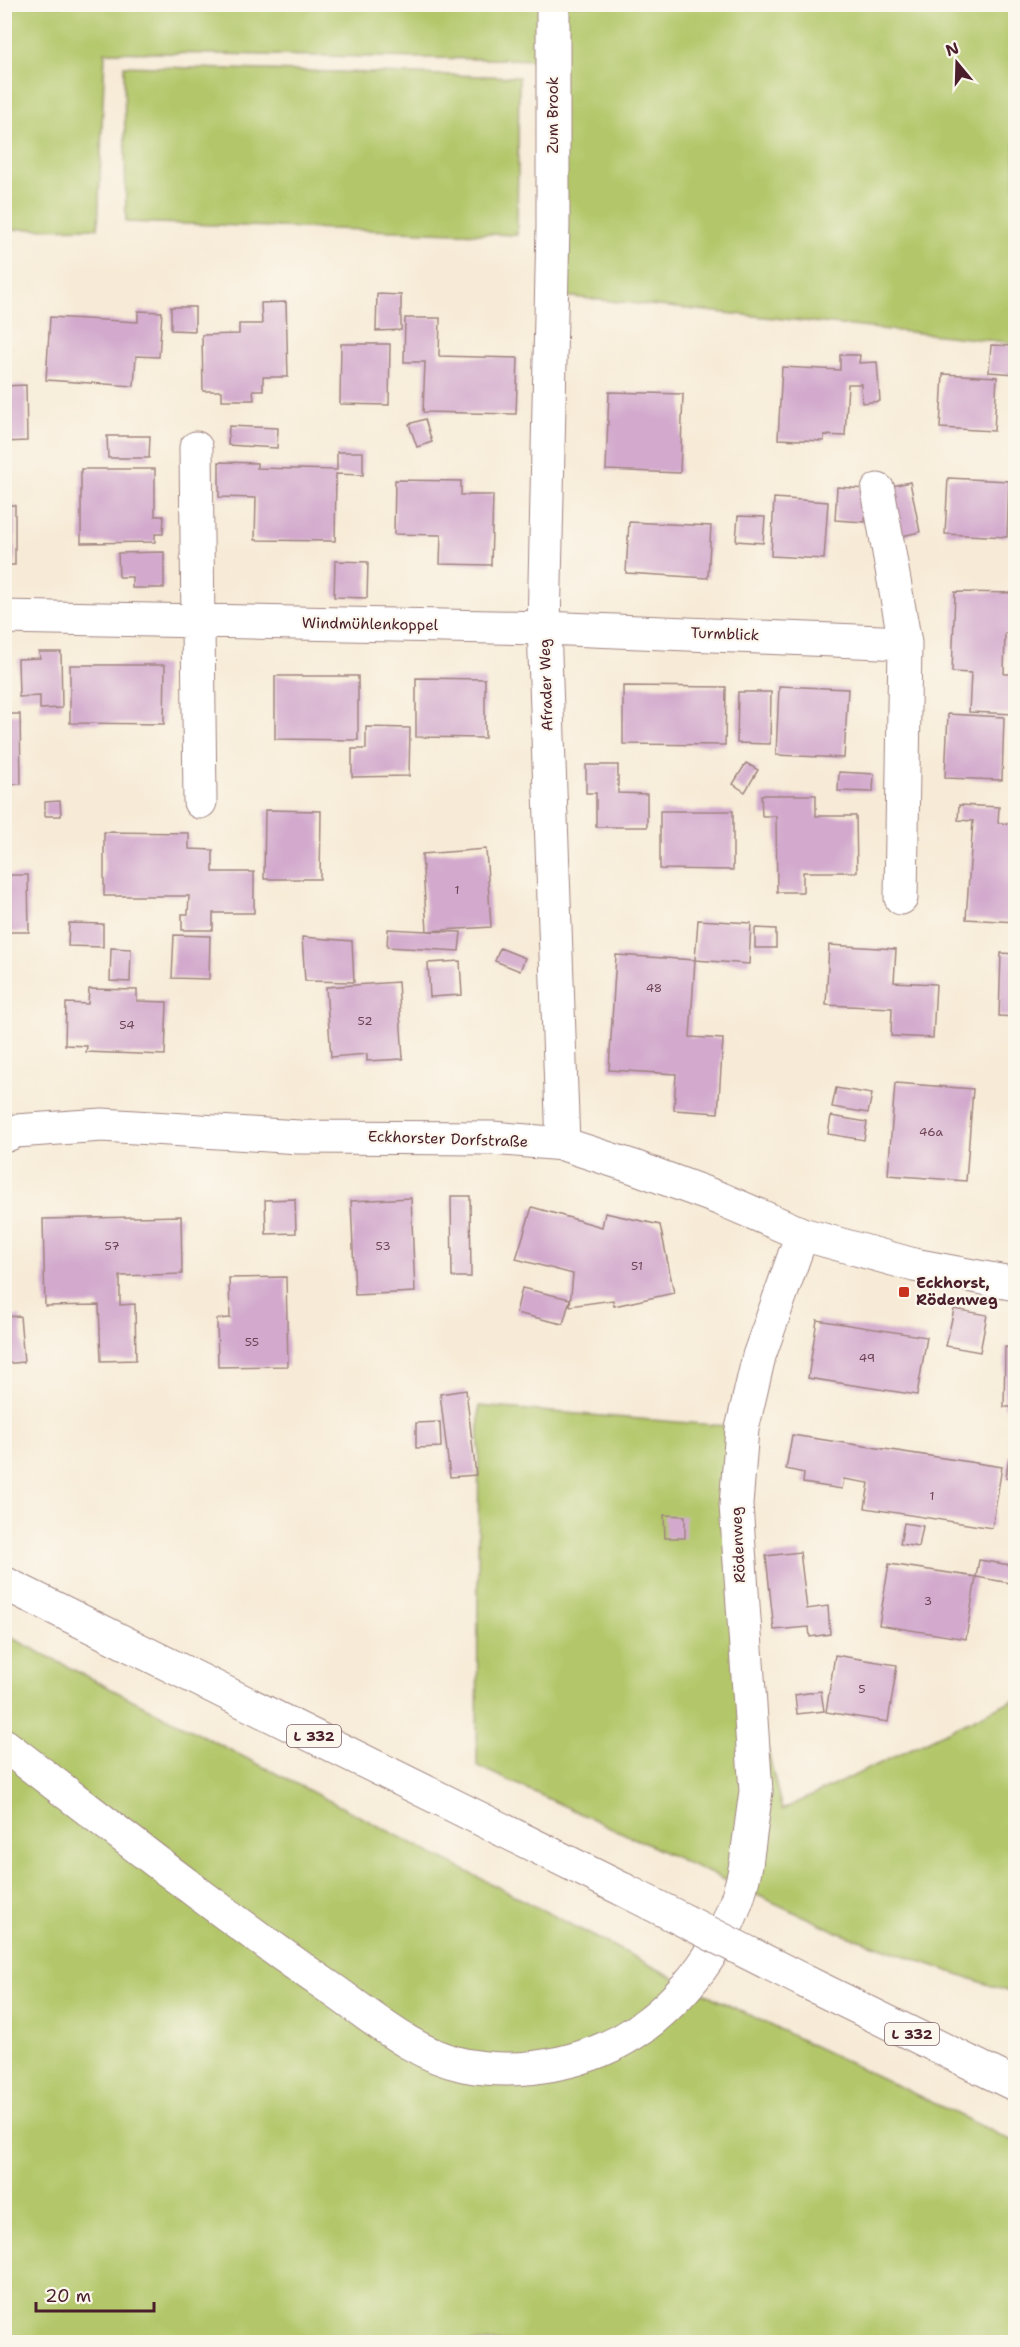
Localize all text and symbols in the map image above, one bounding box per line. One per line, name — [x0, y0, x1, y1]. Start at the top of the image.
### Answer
north arrow — [927, 33, 987, 93]
text: N — [943, 37, 962, 61]
street label: Zum Brook — [543, 77, 563, 153]
street label: Windmühlenkoppel — [302, 613, 439, 635]
street label: Turmblick — [690, 623, 760, 645]
street label: Afrader Weg — [534, 638, 558, 732]
house number: 1 — [454, 882, 460, 898]
house number: 48 — [646, 980, 662, 996]
house number: 52 — [357, 1013, 373, 1029]
house number: 54 — [119, 1017, 135, 1033]
house number: 46a — [919, 1124, 943, 1140]
street label: Eckhorster Dorfstraße — [368, 1126, 528, 1152]
house number: 57 — [104, 1238, 120, 1254]
house number: 53 — [375, 1238, 391, 1254]
house number: 51 — [631, 1258, 643, 1274]
place label: Eckhorst, Rödenweg — [916, 1273, 998, 1310]
marker: Eckhorst, Rödenweg — [897, 1285, 911, 1299]
house number: 55 — [245, 1334, 259, 1350]
house number: 49 — [859, 1350, 875, 1366]
house number: 1 — [929, 1488, 935, 1504]
street label: Rödenweg — [726, 1506, 750, 1584]
house number: 3 — [924, 1593, 932, 1609]
house number: 5 — [858, 1681, 866, 1697]
road number: L 332 — [287, 1725, 341, 1747]
road number: L 332 — [885, 2023, 939, 2045]
scale bar — [36, 2275, 154, 2313]
text: 20 m — [45, 2284, 91, 2308]

